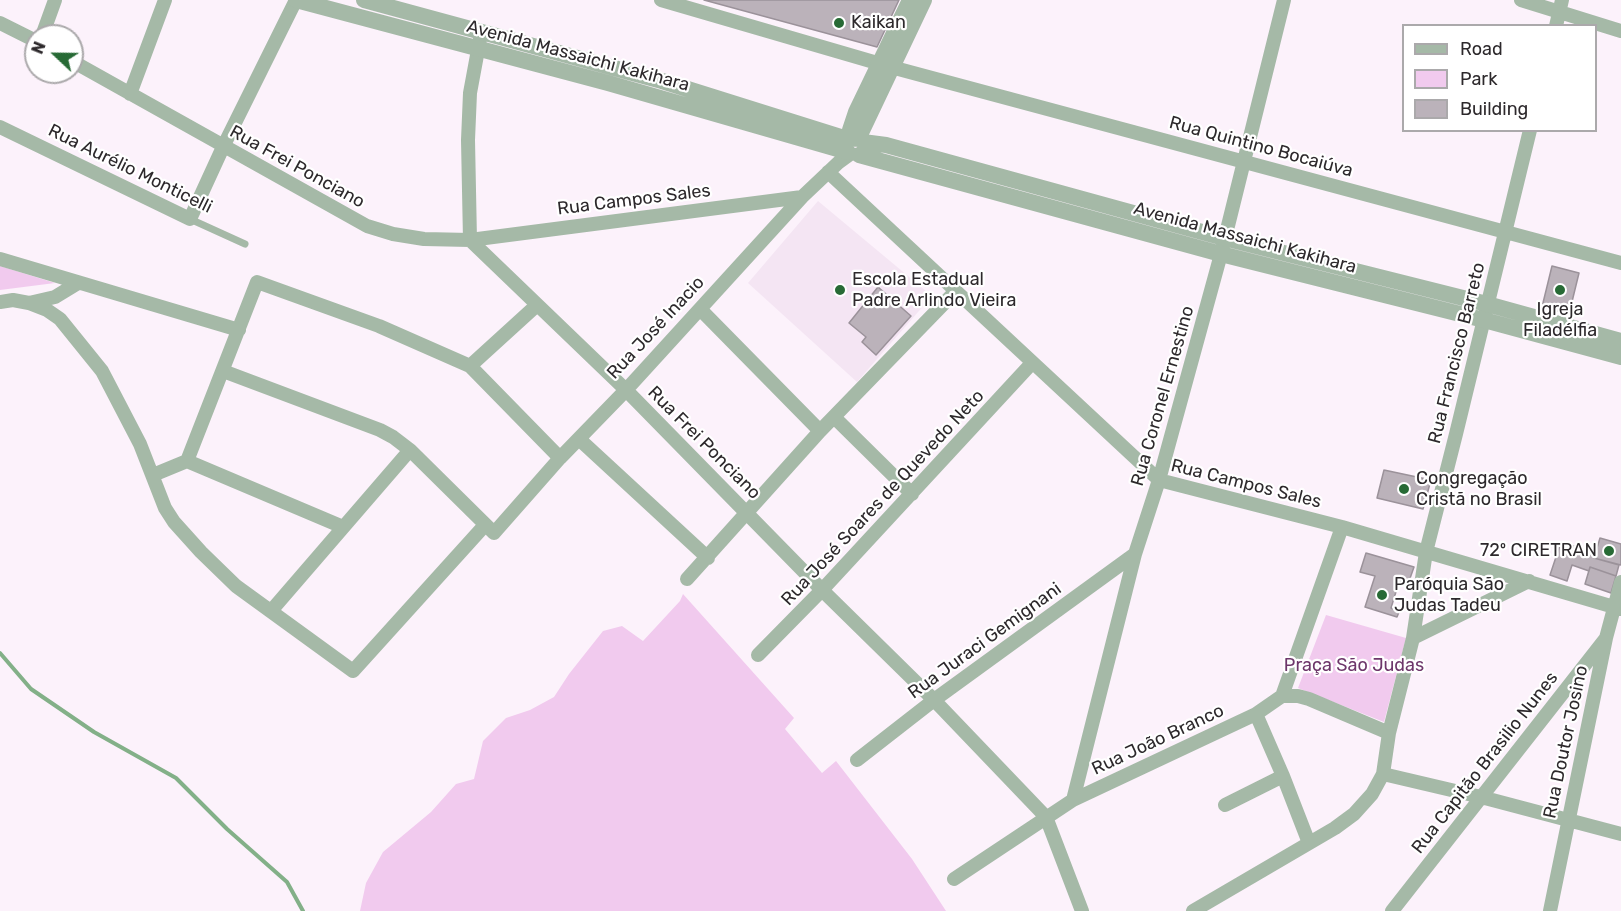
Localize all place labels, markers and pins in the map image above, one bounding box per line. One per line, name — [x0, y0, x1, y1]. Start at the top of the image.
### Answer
place label: Kaikan — [851, 12, 906, 34]
marker: Kaikan — [832, 16, 846, 30]
place label: Escola Estadual Padre Arlindo Vieira — [852, 269, 1016, 312]
marker: Escola Estadual Padre Arlindo Vieira — [833, 283, 847, 297]
marker: Igreja Filadélfia — [1553, 283, 1567, 297]
place label: Igreja Filadélfia — [1523, 299, 1597, 342]
place label: Congregação Cristã no Brasil — [1416, 468, 1542, 510]
marker: Congregação Cristã no Brasil — [1397, 482, 1411, 496]
place label: 72º CIRETRAN — [1480, 540, 1597, 562]
marker: 72º CIRETRAN — [1602, 544, 1616, 558]
place label: Paróquia São Judas Tadeu — [1394, 574, 1504, 616]
marker: Paróquia São Judas Tadeu — [1375, 588, 1389, 602]

